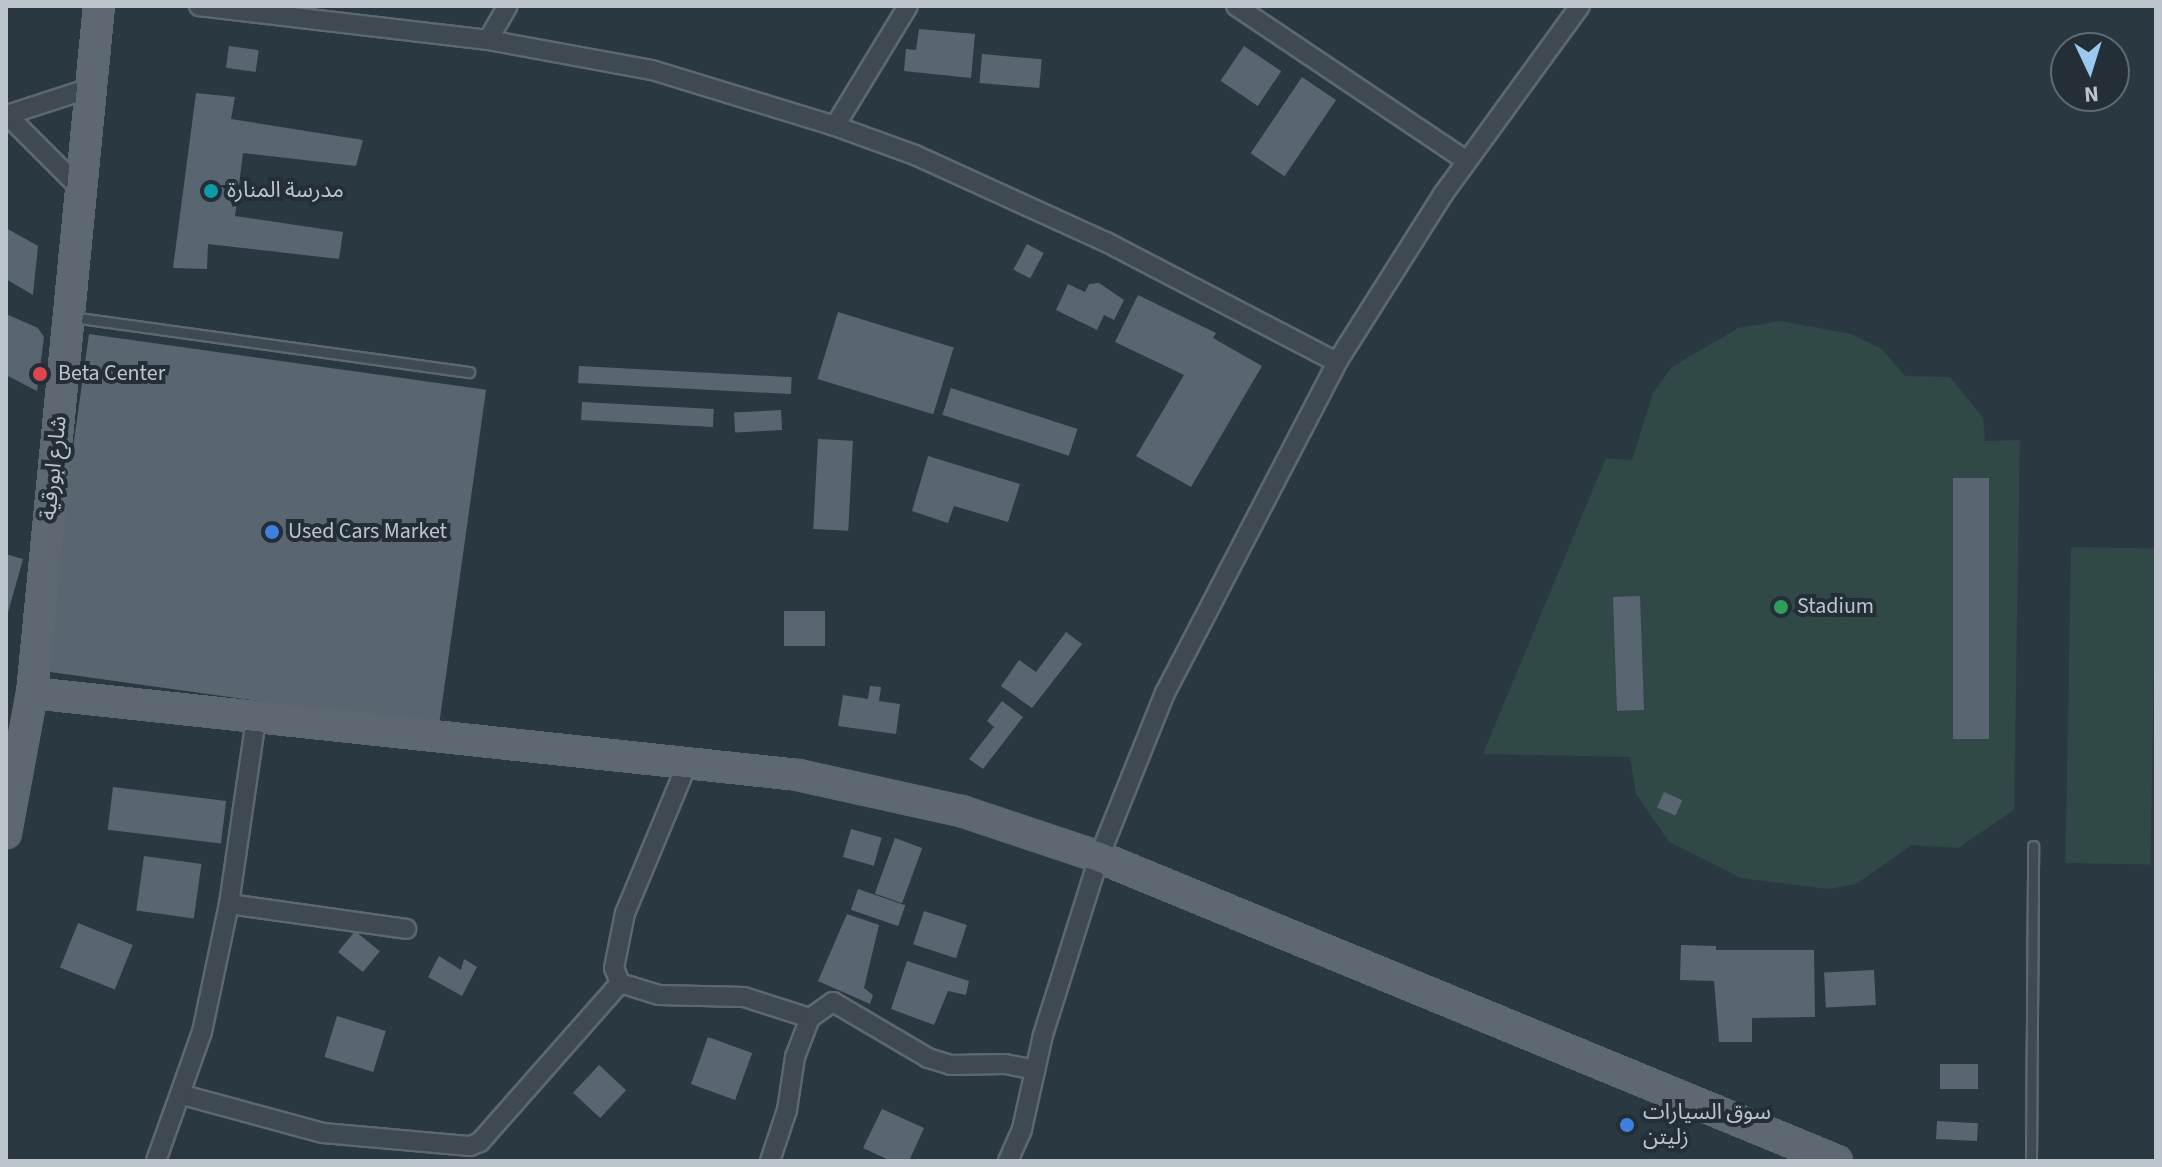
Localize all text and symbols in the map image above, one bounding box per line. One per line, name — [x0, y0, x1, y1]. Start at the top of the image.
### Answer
north arrow — [2050, 32, 2130, 112]
text: N — [2083, 77, 2100, 110]
place label: مدرسة المنارة — [227, 178, 344, 204]
marker: مدرسة المنارة — [202, 182, 220, 200]
place label: Beta Center — [58, 361, 165, 387]
marker: Beta Center — [29, 363, 51, 385]
street label: شارع ابورقية — [35, 414, 73, 522]
place label: Used Cars Market — [288, 519, 447, 545]
marker: Used Cars Market — [263, 523, 281, 541]
place label: Stadium — [1797, 594, 1874, 620]
marker: Stadium — [1772, 598, 1790, 616]
place label: سوق السيارات زليتن — [1643, 1099, 1771, 1150]
marker: سوق السيارات زليتن — [1618, 1116, 1636, 1134]

